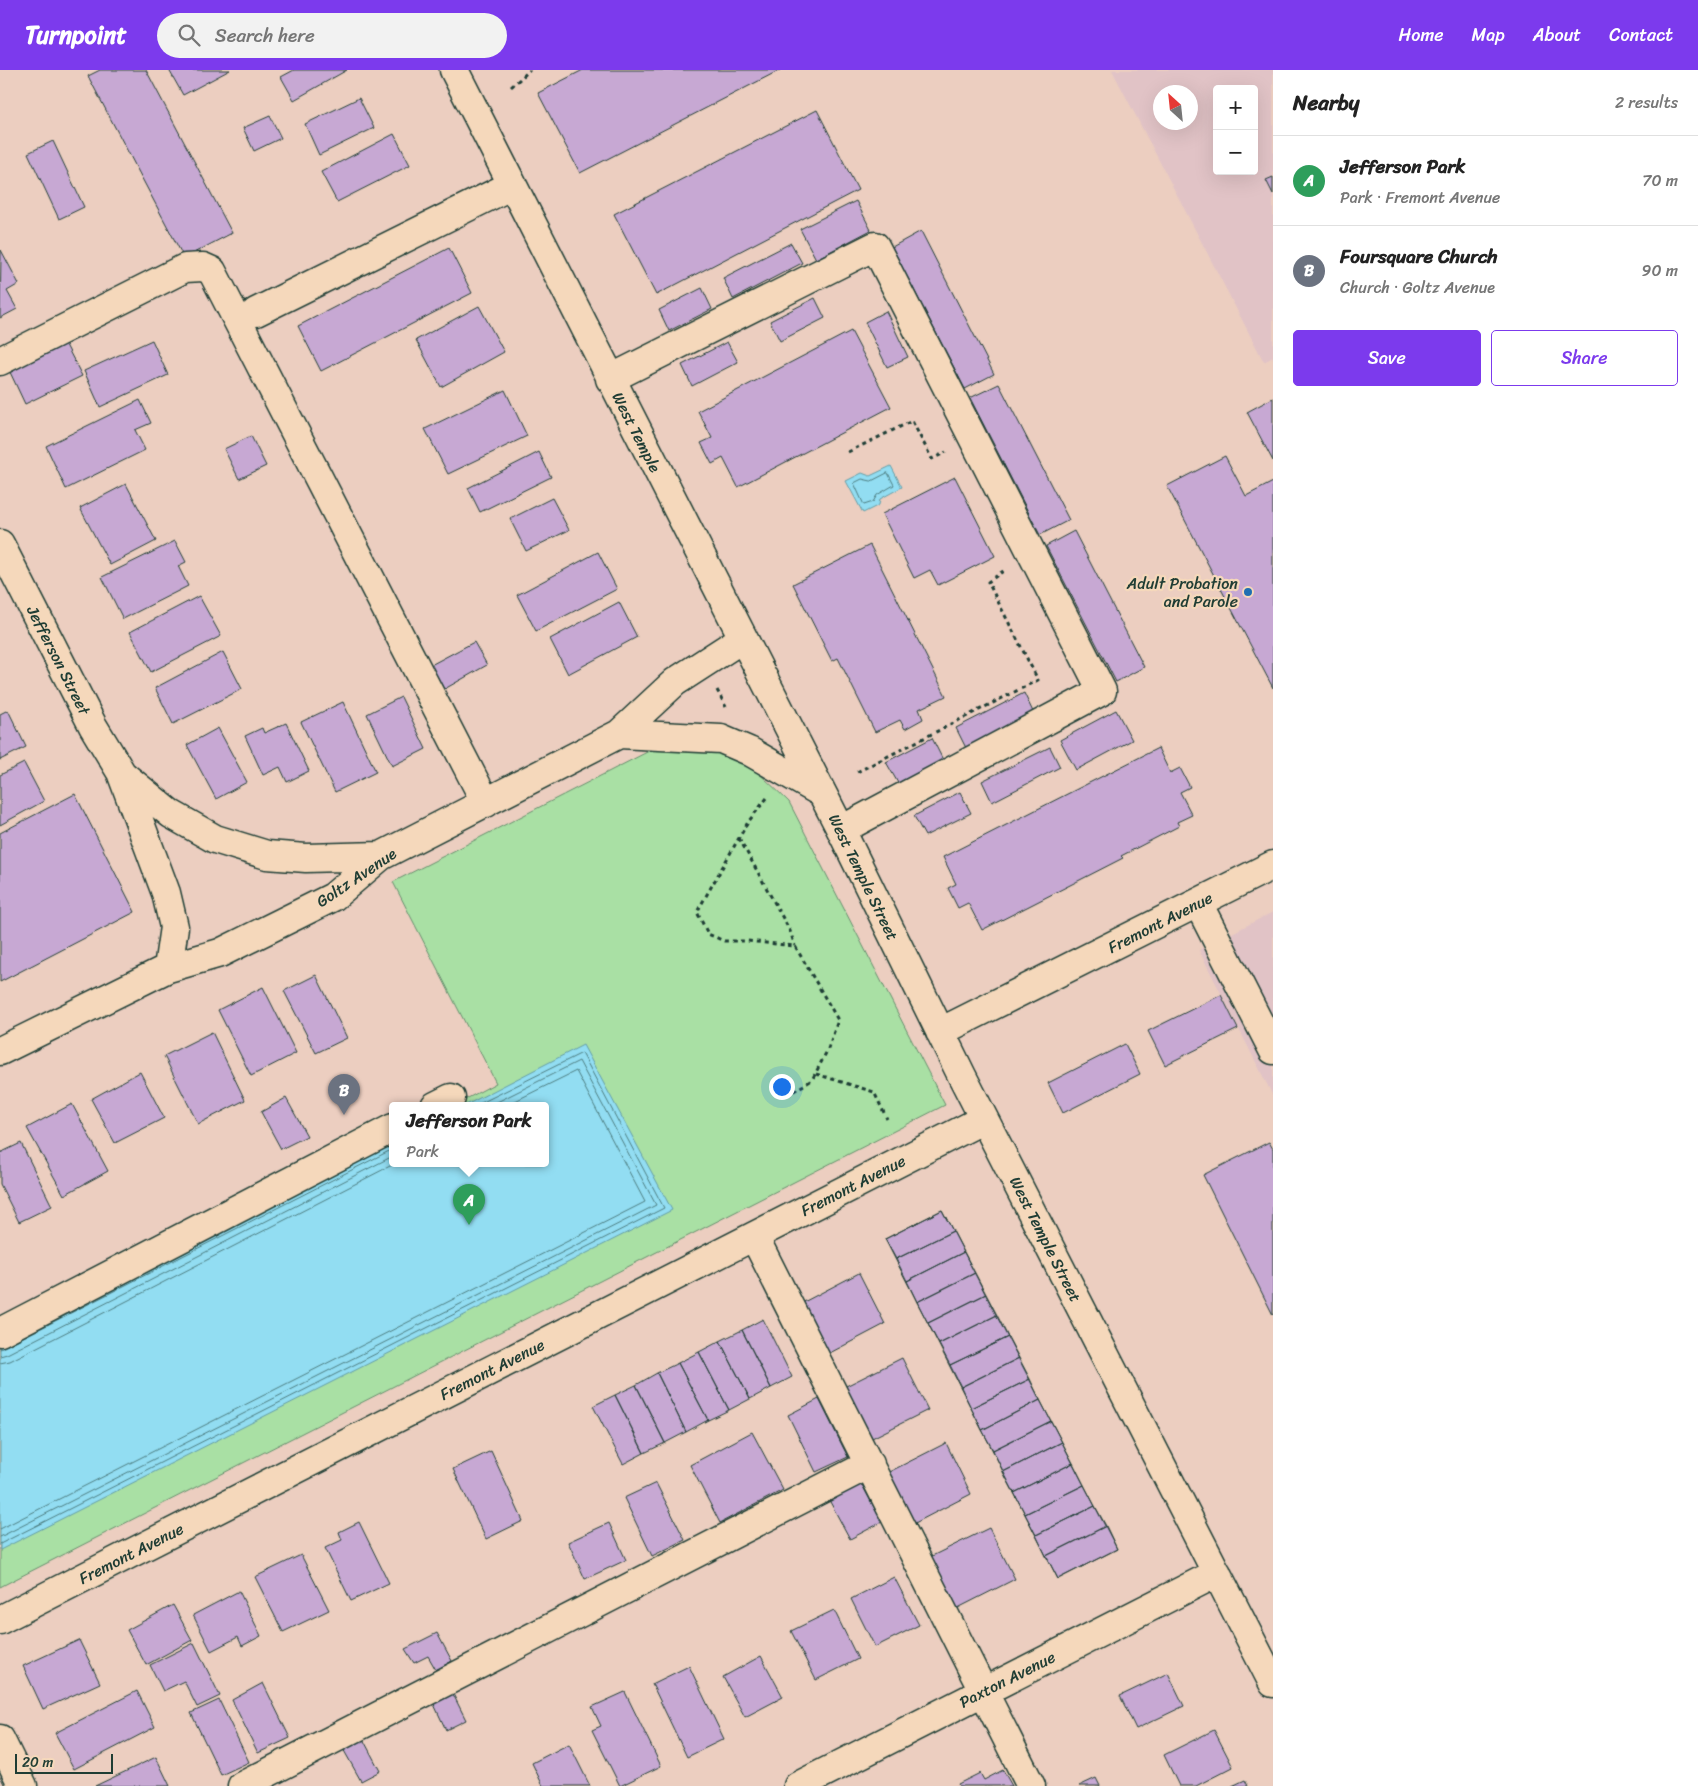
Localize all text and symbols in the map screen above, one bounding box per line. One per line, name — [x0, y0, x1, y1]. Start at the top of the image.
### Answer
search box — [157, 13, 507, 58]
text: Turnpoint — [25, 14, 127, 56]
text: Search here — [215, 19, 315, 52]
text: Home — [1399, 19, 1444, 51]
text: Map — [1472, 19, 1505, 51]
text: About — [1533, 19, 1581, 51]
text: Contact — [1609, 19, 1673, 51]
icon: search — [175, 21, 203, 49]
text: Nearby — [1293, 84, 1359, 122]
north arrow — [1153, 85, 1198, 130]
map controls — [1213, 85, 1258, 175]
button: + — [1213, 85, 1258, 130]
text: 2 results — [1615, 88, 1678, 117]
button: − — [1213, 130, 1258, 175]
text: Jefferson Park — [1340, 150, 1465, 183]
text: A — [1304, 166, 1314, 195]
text: 70 m — [1642, 166, 1678, 195]
text: Park · Fremont Avenue — [1340, 183, 1500, 212]
text: Foursquare Church — [1340, 240, 1497, 273]
text: B — [1304, 256, 1314, 285]
text: 90 m — [1642, 256, 1678, 285]
text: Church · Goltz Avenue — [1340, 273, 1495, 302]
button: Save — [1293, 330, 1481, 386]
button: Share — [1491, 330, 1678, 386]
street label: West Temple — [604, 387, 669, 478]
place label: Adult Probation and Parole — [1126, 569, 1238, 616]
marker: Adult Probation and Parole — [1242, 586, 1254, 598]
street label: Jefferson Street — [18, 600, 99, 720]
street label: West Temple Street — [820, 809, 907, 946]
street label: Goltz Avenue — [310, 839, 403, 915]
street label: Fremont Avenue — [1102, 883, 1218, 961]
pin: B — [328, 1074, 360, 1115]
your location — [769, 1074, 795, 1100]
popup — [389, 1102, 549, 1167]
text: Jefferson Park — [406, 1104, 532, 1137]
text: Park — [406, 1137, 439, 1166]
street label: Fremont Avenue — [795, 1146, 911, 1224]
street label: West Temple Street — [1001, 1171, 1090, 1307]
pin: A — [453, 1184, 485, 1225]
street label: Fremont Avenue — [434, 1330, 550, 1408]
street label: Fremont Avenue — [73, 1514, 189, 1592]
street label: Paxton Avenue — [954, 1643, 1061, 1716]
text: 20 m — [22, 1750, 53, 1775]
scale bar — [15, 1751, 112, 1774]

